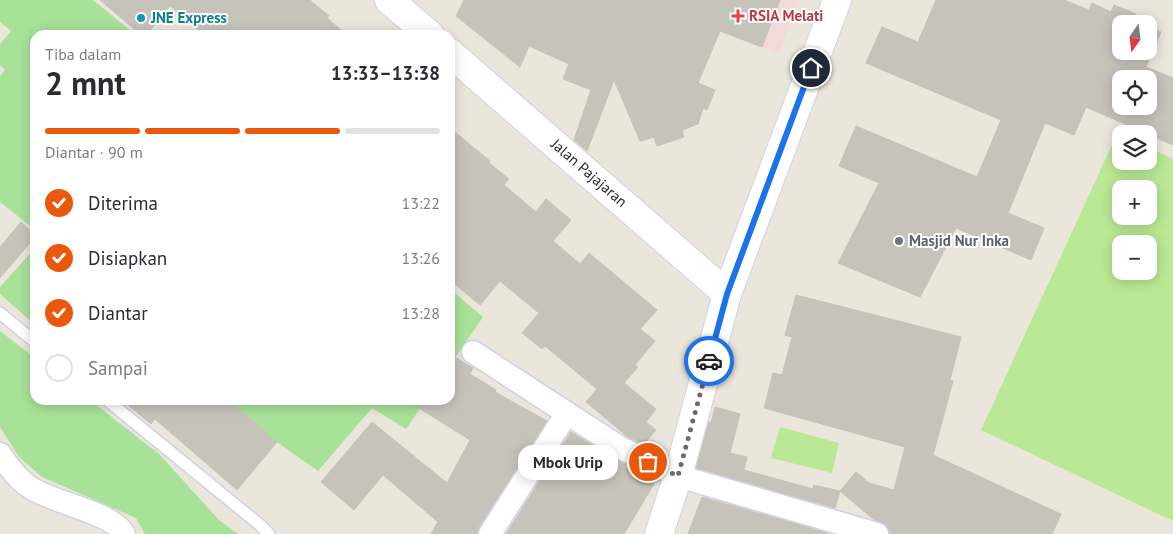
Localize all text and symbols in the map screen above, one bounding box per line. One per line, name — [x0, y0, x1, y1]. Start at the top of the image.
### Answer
place label: RSIA Melati — [749, 6, 823, 25]
place label: JNE Express — [150, 8, 227, 27]
marker: RSIA Melati — [731, 9, 745, 23]
marker: JNE Express — [135, 12, 147, 24]
north arrow — [1112, 15, 1158, 60]
map controls — [1112, 15, 1157, 280]
text: Tiba dalam — [45, 44, 121, 64]
pin — [790, 47, 832, 89]
icon: home — [797, 54, 825, 82]
text: 13:33–13:38 — [331, 61, 440, 85]
text: 2 mnt — [45, 62, 126, 104]
button: locate — [1112, 70, 1157, 115]
button: layers — [1112, 125, 1157, 170]
street label: Jalan Pajajaran — [547, 134, 631, 211]
text: Diantar · 90 m — [45, 142, 143, 162]
button: + — [1112, 180, 1157, 225]
icon: check — [45, 189, 73, 217]
text: Diterima — [88, 191, 158, 215]
text: 13:22 — [402, 193, 440, 213]
place label: Masjid Nur Inka — [909, 231, 1009, 250]
marker: Masjid Nur Inka — [893, 235, 905, 247]
button: − — [1112, 235, 1157, 280]
icon: check — [45, 244, 73, 272]
text: Disiapkan — [88, 246, 167, 270]
text: 13:26 — [402, 248, 440, 268]
icon: check — [45, 299, 73, 327]
text: Diantar — [88, 301, 148, 325]
text: 13:28 — [402, 303, 440, 323]
courier — [684, 336, 734, 386]
icon: car — [695, 347, 723, 375]
text: Sampai — [88, 356, 148, 380]
pin — [627, 441, 669, 483]
callout: Mbok Urip — [518, 444, 618, 480]
icon: bag — [634, 448, 662, 476]
text: Mbok Urip — [533, 452, 603, 472]

